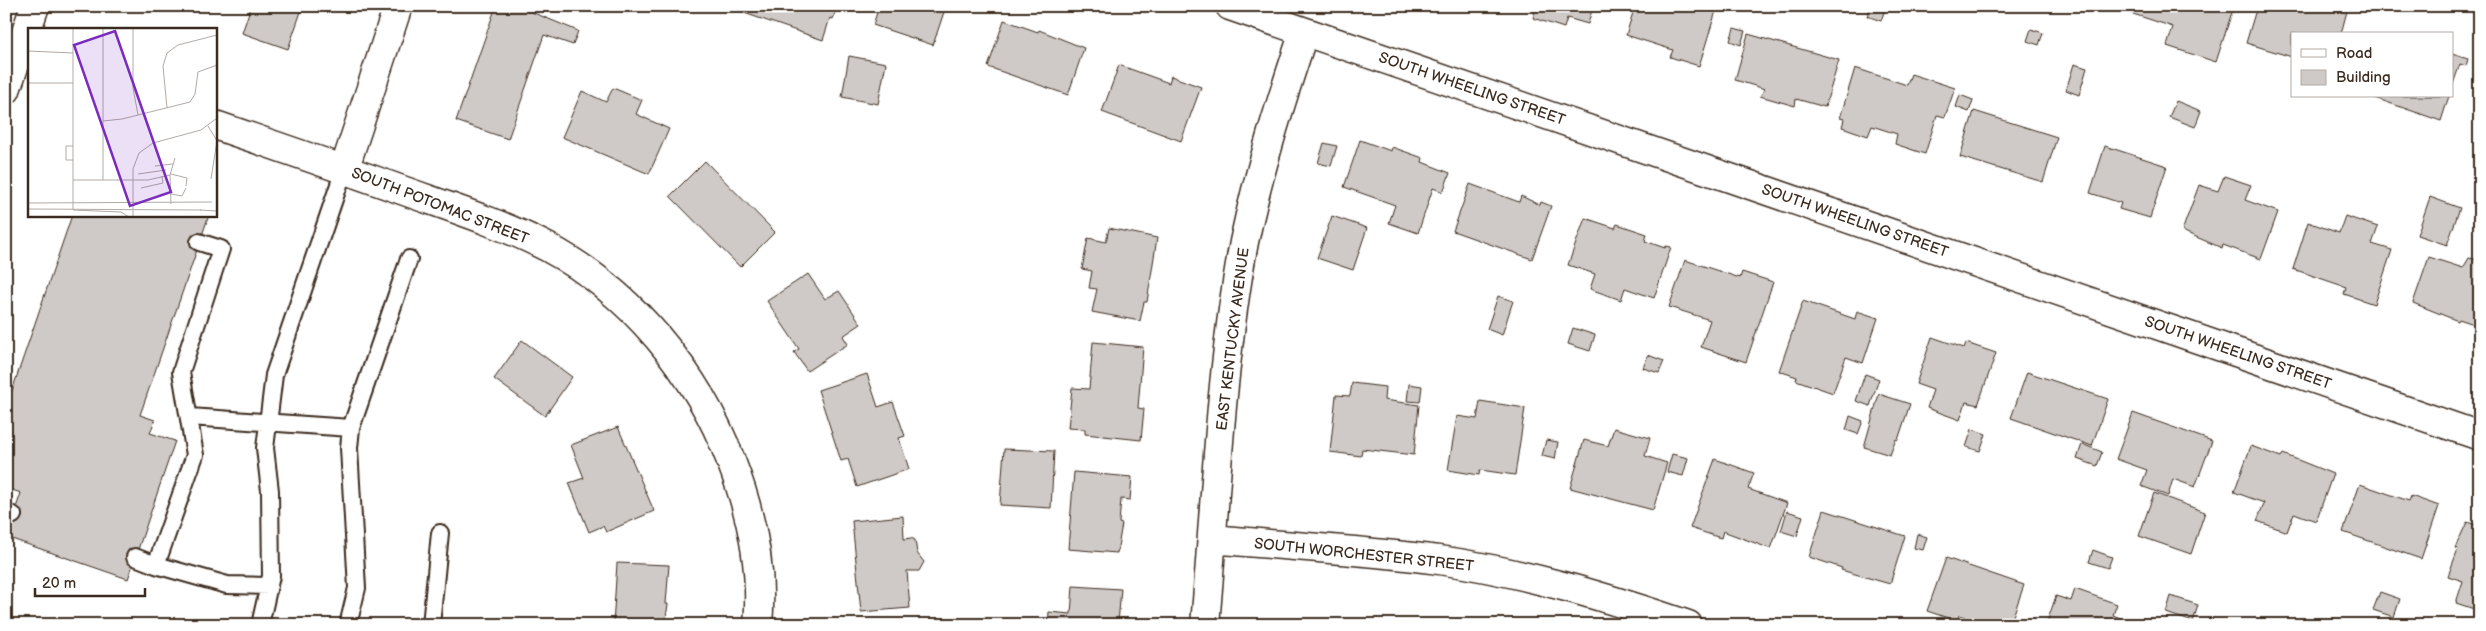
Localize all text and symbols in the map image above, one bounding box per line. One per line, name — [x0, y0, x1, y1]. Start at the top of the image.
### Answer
inset map — [28, 28, 216, 216]
legend — [2291, 32, 2454, 98]
text: Road — [2336, 44, 2372, 63]
street label: SOUTH WHEELING STREET — [1376, 48, 1568, 130]
text: Building — [2336, 68, 2391, 87]
street label: SOUTH POTOMAC STREET — [349, 163, 531, 249]
street label: SOUTH WHEELING STREET — [1759, 180, 1951, 262]
street label: EAST KENTUCKY AVENUE — [1212, 246, 1254, 432]
street label: SOUTH WHEELING STREET — [2142, 312, 2334, 394]
street label: SOUTH WORCHESTER STREET — [1253, 534, 1475, 576]
scale bar — [35, 566, 145, 598]
text: 20 m — [42, 574, 76, 593]

